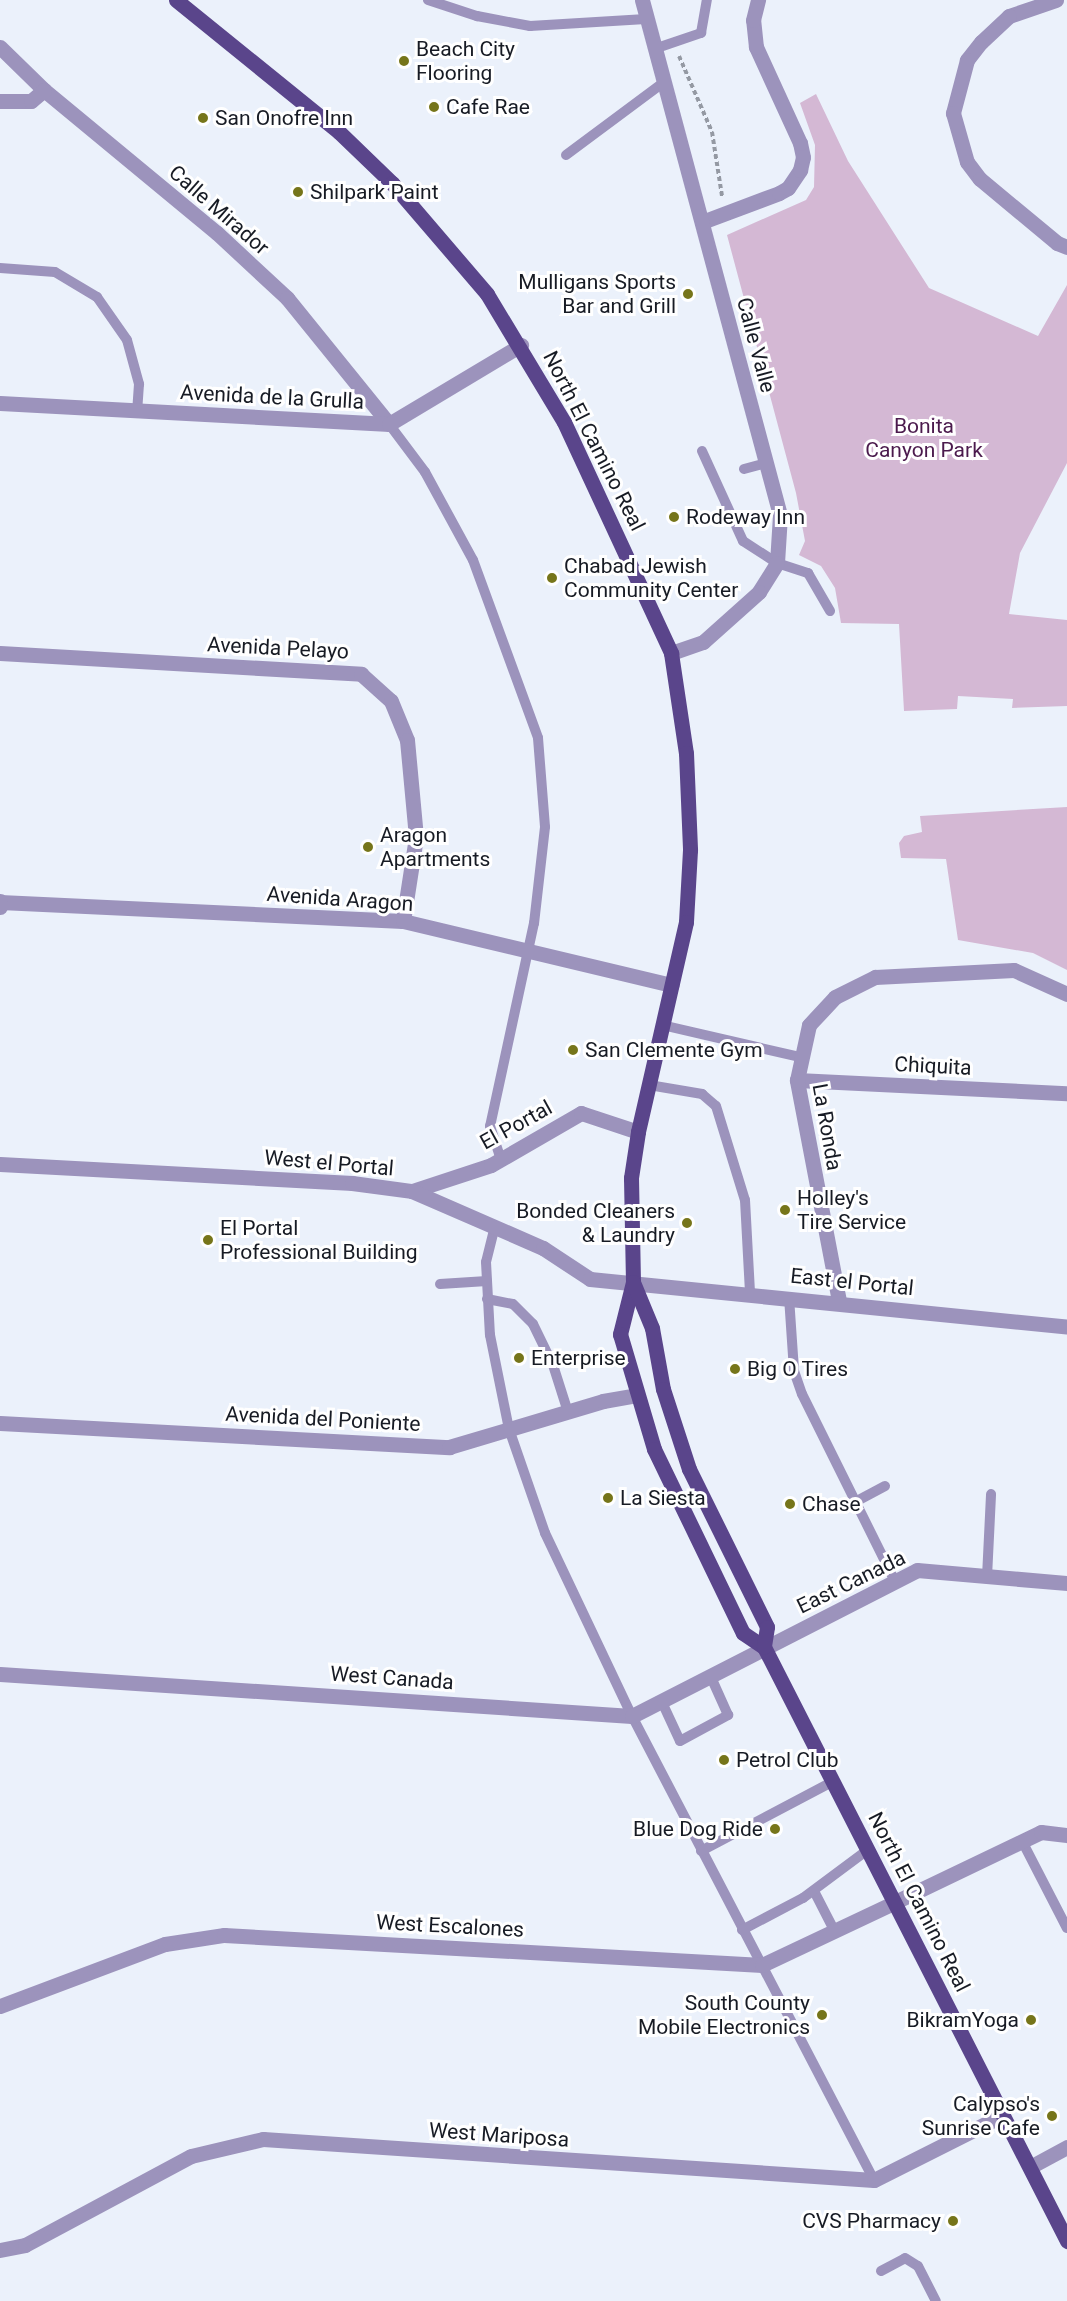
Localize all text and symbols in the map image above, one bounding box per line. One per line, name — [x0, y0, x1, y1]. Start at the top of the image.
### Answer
place label: Beach City Flooring — [416, 36, 515, 86]
marker: Beach City Flooring — [397, 54, 411, 68]
place label: Cafe Rae — [446, 94, 530, 120]
marker: Cafe Rae — [427, 100, 441, 114]
place label: San Onofre Inn — [215, 105, 353, 131]
marker: San Onofre Inn — [196, 111, 210, 125]
street label: Calle Mirador — [164, 160, 274, 260]
place label: Shilpark Paint — [310, 179, 439, 205]
marker: Shilpark Paint — [291, 185, 305, 199]
place label: Mulligans Sports Bar and Grill — [518, 269, 676, 319]
marker: Mulligans Sports Bar and Grill — [681, 287, 695, 301]
street label: Calle Valle — [731, 295, 781, 395]
street label: North El Camino Real — [538, 347, 650, 535]
street label: Avenida de la Grulla — [179, 380, 365, 414]
park label: Bonita Canyon Park — [865, 413, 983, 463]
place label: Rodeway Inn — [686, 504, 805, 530]
marker: Rodeway Inn — [667, 510, 681, 524]
place label: Chabad Jewish Community Center — [564, 553, 738, 603]
marker: Chabad Jewish Community Center — [545, 571, 559, 585]
street label: Avenida Pelayo — [206, 632, 350, 664]
place label: Aragon Apartments — [380, 822, 490, 872]
marker: Aragon Apartments — [361, 840, 375, 854]
street label: Avenida Aragon — [266, 881, 414, 917]
place label: San Clemente Gym — [585, 1037, 763, 1063]
marker: San Clemente Gym — [566, 1043, 580, 1057]
street label: Chiquita — [894, 1051, 972, 1081]
street label: La Ronda — [807, 1082, 847, 1172]
street label: El Portal — [476, 1095, 556, 1155]
street label: West el Portal — [263, 1145, 395, 1181]
place label: Holley's Tire Service — [797, 1185, 906, 1235]
place label: Bonded Cleaners & Laundry — [516, 1198, 675, 1248]
marker: Holley's Tire Service — [778, 1203, 792, 1217]
place label: El Portal Professional Building — [220, 1215, 418, 1265]
marker: Bonded Cleaners & Laundry — [680, 1216, 694, 1230]
marker: El Portal Professional Building — [201, 1233, 215, 1247]
street label: East el Portal — [789, 1263, 915, 1301]
place label: Enterprise — [531, 1345, 626, 1371]
marker: Enterprise — [512, 1351, 526, 1365]
place label: Big O Tires — [747, 1356, 848, 1382]
marker: Big O Tires — [728, 1362, 742, 1376]
street label: Avenida del Poniente — [225, 1401, 421, 1437]
place label: La Siesta — [620, 1485, 706, 1511]
marker: La Siesta — [601, 1491, 615, 1505]
place label: Chase — [802, 1491, 861, 1517]
marker: Chase — [783, 1497, 797, 1511]
street label: East Canada — [793, 1545, 909, 1619]
street label: West Canada — [329, 1661, 455, 1695]
place label: Petrol Club — [736, 1747, 838, 1773]
marker: Petrol Club — [717, 1753, 731, 1767]
street label: North El Camino Real — [863, 1808, 975, 1996]
place label: Blue Dog Ride — [633, 1816, 763, 1842]
marker: Blue Dog Ride — [768, 1822, 782, 1836]
street label: West Escalones — [375, 1910, 525, 1942]
place label: South County Mobile Electronics — [638, 1990, 810, 2040]
place label: BikramYoga — [906, 2007, 1019, 2033]
marker: South County Mobile Electronics — [815, 2008, 829, 2022]
marker: BikramYoga — [1024, 2013, 1038, 2027]
place label: Calypso's Sunrise Cafe — [922, 2091, 1040, 2141]
marker: Calypso's Sunrise Cafe — [1045, 2109, 1059, 2123]
street label: West Mariposa — [428, 2118, 570, 2152]
place label: CVS Pharmacy — [802, 2208, 941, 2234]
marker: CVS Pharmacy — [946, 2214, 960, 2228]

